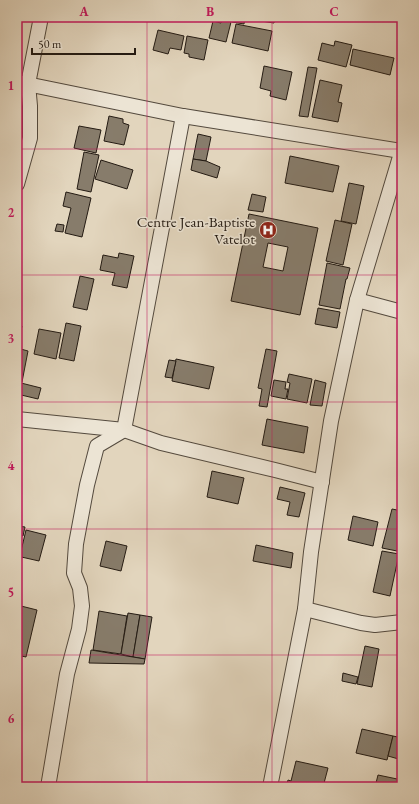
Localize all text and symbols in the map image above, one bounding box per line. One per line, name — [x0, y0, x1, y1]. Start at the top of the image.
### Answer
text: A — [78, 3, 89, 20]
text: B — [206, 3, 214, 20]
text: C — [329, 3, 339, 20]
scale bar — [32, 30, 135, 56]
text: 50 m — [38, 36, 62, 52]
text: 1 — [8, 77, 15, 94]
text: 2 — [8, 204, 15, 221]
place label: Centre Jean-Baptiste Vatelot — [137, 212, 255, 248]
hospital icon: Centre Jean-Baptiste Vatelot — [258, 220, 278, 240]
text: 3 — [8, 330, 15, 347]
text: 4 — [8, 457, 15, 474]
text: 5 — [8, 584, 14, 601]
text: 6 — [8, 710, 15, 727]

